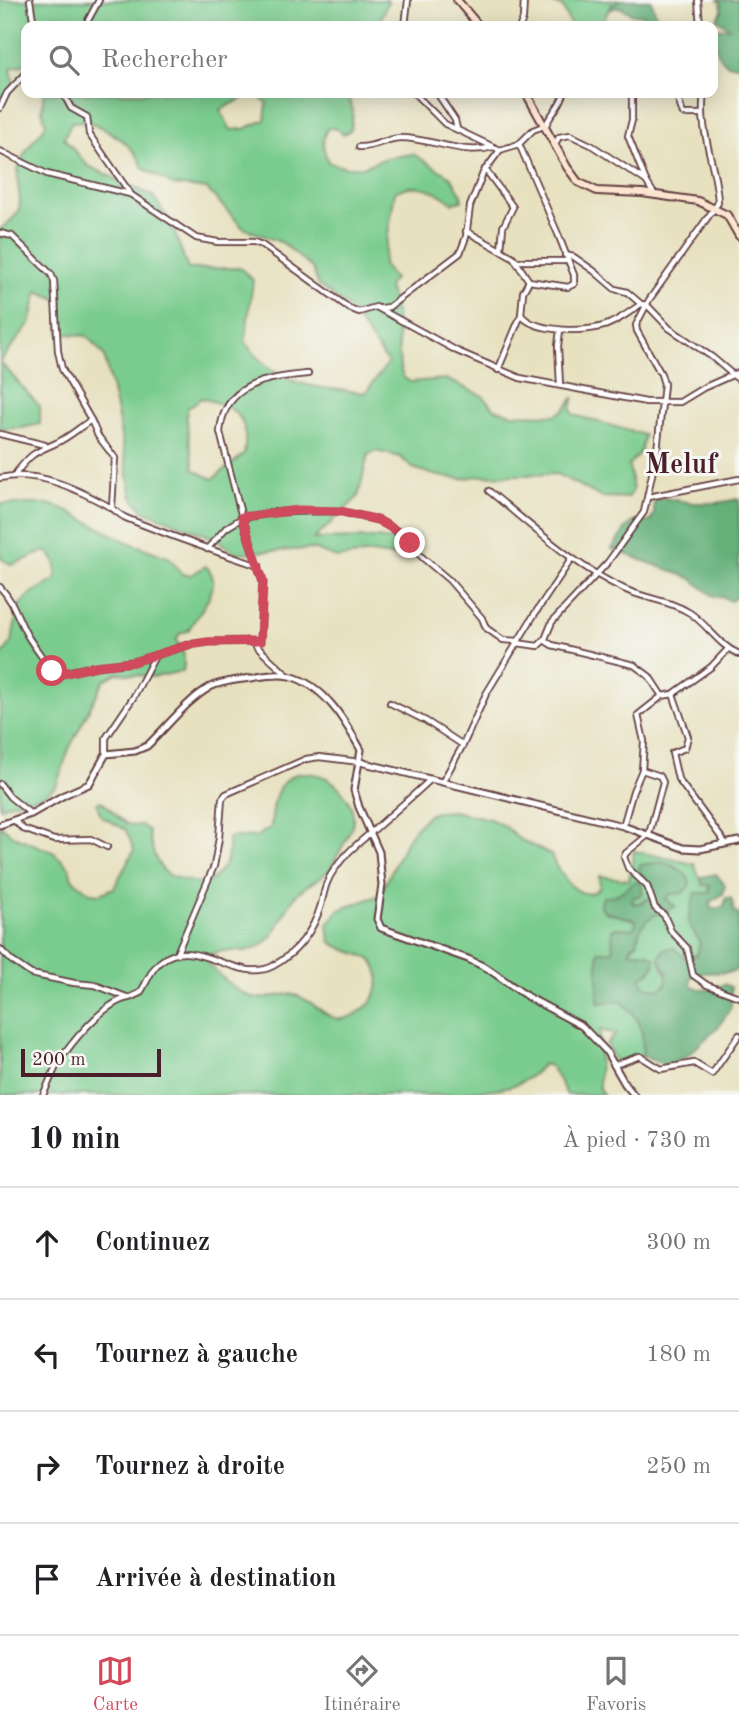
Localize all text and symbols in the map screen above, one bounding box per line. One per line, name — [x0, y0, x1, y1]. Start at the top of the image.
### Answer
search box — [21, 21, 718, 98]
icon: search — [45, 41, 83, 79]
text: Rechercher — [101, 47, 228, 73]
district label: Meluf — [645, 452, 719, 480]
route end — [394, 527, 425, 558]
route start — [36, 655, 67, 686]
scale bar — [21, 1046, 161, 1078]
text: 200 m — [32, 1051, 85, 1070]
text: 10 min — [28, 1125, 121, 1155]
text: À pied · 730 m — [562, 1129, 711, 1152]
icon: ahead — [28, 1224, 66, 1262]
text: Continuez — [95, 1230, 210, 1256]
text: 300 m — [646, 1231, 711, 1254]
icon: left — [28, 1336, 66, 1374]
text: Tournez à gauche — [95, 1342, 298, 1368]
text: 180 m — [646, 1343, 711, 1366]
icon: right — [28, 1448, 66, 1486]
text: Tournez à droite — [95, 1454, 285, 1480]
text: 250 m — [646, 1455, 711, 1478]
icon: arrive — [28, 1560, 66, 1598]
text: Arrivée à destination — [95, 1566, 337, 1592]
tab: Carte — [93, 1652, 138, 1717]
tab: Itinéraire — [324, 1652, 401, 1717]
tab: Favoris — [586, 1652, 646, 1717]

